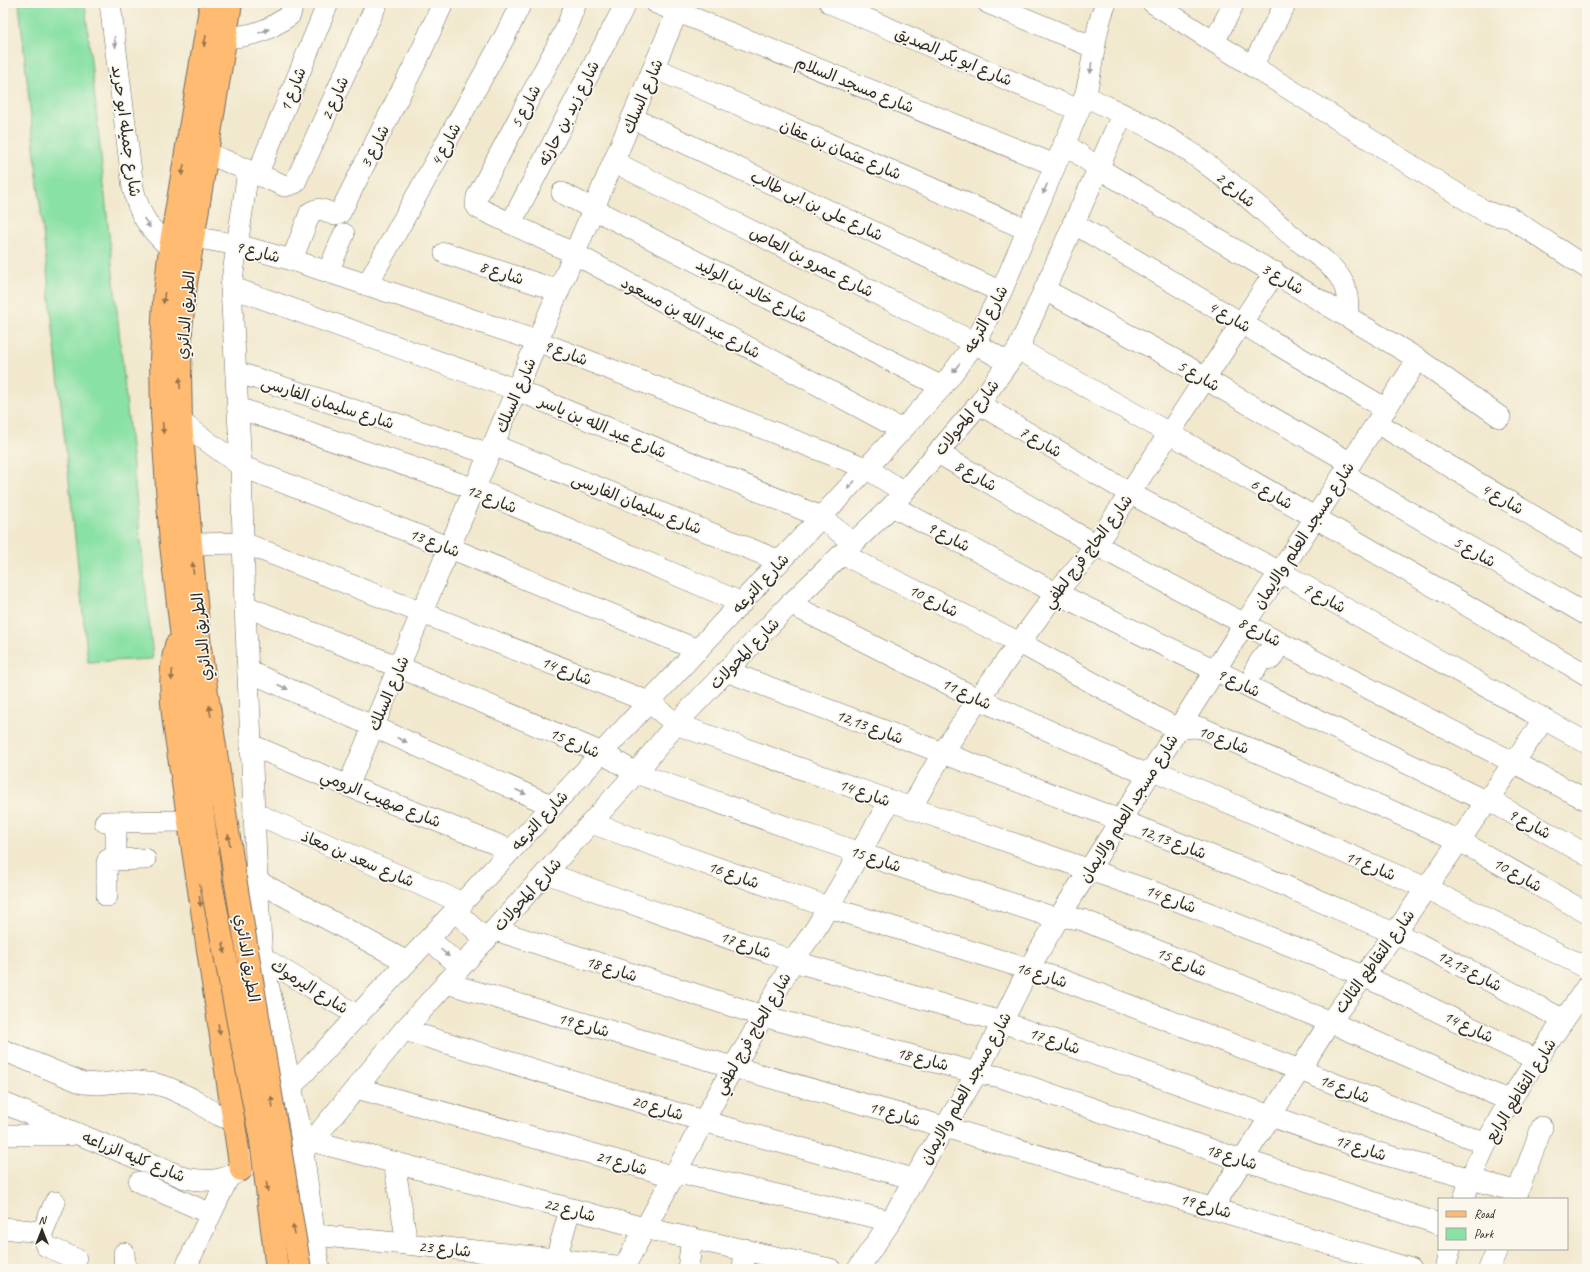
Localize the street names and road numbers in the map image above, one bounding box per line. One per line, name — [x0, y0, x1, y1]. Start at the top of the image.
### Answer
street label: شارع ابو بكر الصديق — [892, 23, 1015, 92]
street label: شارع مسجد السلام — [792, 52, 917, 120]
street label: شارع السلك — [618, 56, 669, 137]
street label: شارع زيد بن حارثه — [534, 58, 605, 170]
street label: شارع جميله ابو حريد — [106, 64, 145, 198]
street label: شارع 1 — [275, 64, 312, 115]
street label: شارع 2 — [316, 73, 354, 124]
street label: شارع 5 — [506, 82, 546, 132]
street label: شارع عثمان بن عفان — [776, 115, 904, 185]
street label: شارع 4 — [426, 120, 467, 170]
street label: شارع 3 — [356, 122, 395, 172]
street label: شارع على بن ابى طالب — [747, 166, 886, 246]
street label: شارع 2 — [1211, 167, 1259, 213]
street label: شارع عمرو بن العاص — [746, 222, 877, 303]
street label: شارع 9 — [233, 236, 282, 269]
street label: شارع خالد بن الوليد — [692, 254, 811, 328]
street label: شارع 8 — [477, 256, 527, 290]
street label: شارع 3 — [1257, 259, 1307, 300]
street label: الطريق الدائري — [172, 270, 201, 360]
street label: شارع عبد الله بن مسعود — [617, 273, 764, 364]
street label: شارع الترعه — [959, 282, 1014, 358]
street label: شارع 4 — [1204, 297, 1254, 338]
street label: شارع 9 — [540, 335, 591, 371]
street label: شارع السلك — [491, 355, 542, 436]
street label: شارع 5 — [1173, 356, 1223, 397]
street label: شارع سليمان الفارسى — [258, 372, 397, 435]
street label: شارع المحولات — [930, 375, 1004, 460]
street label: شارع عبد الله بن ياسر — [533, 390, 670, 464]
street label: شارع 7 — [1015, 422, 1065, 463]
street label: شارع 8 — [950, 456, 1000, 497]
street label: شارع مسجد العلم والايمان — [1249, 458, 1361, 614]
street label: شارع سليمان الفارسى — [568, 469, 705, 540]
street label: شارع 6 — [1246, 474, 1296, 515]
street label: شارع 4 — [1477, 479, 1527, 520]
street label: شارع 12 — [463, 480, 520, 519]
street label: شارع الحاج فرج لطفي — [1038, 491, 1140, 615]
street label: شارع 9 — [923, 517, 973, 557]
street label: شارع 13 — [406, 524, 463, 563]
street label: شارع 5 — [1449, 532, 1499, 573]
street label: شارع الترعه — [728, 550, 794, 619]
street label: شارع 7 — [1299, 578, 1349, 619]
street label: شارع 10 — [905, 580, 962, 623]
street label: الطريق الدائري — [187, 592, 218, 682]
street label: شارع 8 — [1234, 612, 1284, 652]
street label: شارع المحولات — [705, 614, 785, 695]
street label: شارع 14 — [538, 652, 595, 691]
street label: شارع السلك — [364, 653, 415, 734]
street label: شارع 9 — [1213, 664, 1263, 703]
street label: شارع 11 — [938, 673, 995, 715]
street label: شارع 12,13 — [833, 705, 906, 750]
street label: شارع 10 — [1195, 721, 1252, 760]
street label: شارع 15 — [546, 723, 603, 764]
street label: شارع مسجد العلم والايمان — [1075, 731, 1184, 888]
street label: شارع صهيب الرومي — [316, 766, 444, 836]
street label: شارع 14 — [836, 774, 893, 812]
street label: شارع الترعه — [507, 787, 573, 856]
street label: شارع 9 — [1504, 804, 1554, 845]
street label: شارع 12,13 — [1136, 820, 1209, 865]
street label: شارع سعد بن معاذ — [298, 826, 417, 893]
street label: شارع 15 — [847, 841, 904, 878]
street label: شارع 11 — [1342, 846, 1399, 886]
street label: شارع 10 — [1489, 853, 1545, 898]
street label: شارع المحولات — [489, 854, 567, 936]
street label: شارع 16 — [705, 856, 762, 894]
street label: شارع 14 — [1142, 880, 1199, 919]
street label: شارع التقاطع الثالث — [1330, 906, 1420, 1018]
street label: الطريق الدائري — [229, 913, 264, 1004]
street label: شارع 17 — [717, 926, 774, 964]
street label: شارع 15 — [1153, 942, 1210, 982]
street label: شارع 12,13 — [1433, 946, 1505, 997]
street label: شارع 18 — [583, 951, 640, 988]
street label: شارع اليرموك — [266, 955, 352, 1019]
street label: شارع 16 — [1013, 957, 1070, 994]
street label: شارع الحاج فرج لطفي — [710, 969, 799, 1100]
street label: شارع 14 — [1440, 1006, 1497, 1048]
street label: شارع 19 — [555, 1008, 612, 1043]
street label: شارع مسجد العلم والايمان — [916, 1009, 1018, 1169]
street label: شارع 17 — [1026, 1023, 1083, 1060]
street label: شارع التقاطع الرابع — [1481, 1035, 1562, 1147]
street label: شارع 18 — [894, 1042, 951, 1076]
street label: شارع 16 — [1316, 1070, 1373, 1109]
street label: شارع 20 — [629, 1091, 686, 1126]
street label: شارع 19 — [866, 1097, 923, 1132]
street label: شارع كليه الزراعه — [79, 1127, 188, 1188]
street label: شارع 17 — [1332, 1130, 1389, 1167]
street label: شارع 18 — [1203, 1139, 1260, 1176]
street label: شارع 21 — [593, 1146, 650, 1181]
street label: شارع 19 — [1177, 1189, 1234, 1224]
street label: شارع 22 — [541, 1193, 598, 1227]
street label: شارع 23 — [417, 1236, 472, 1263]

